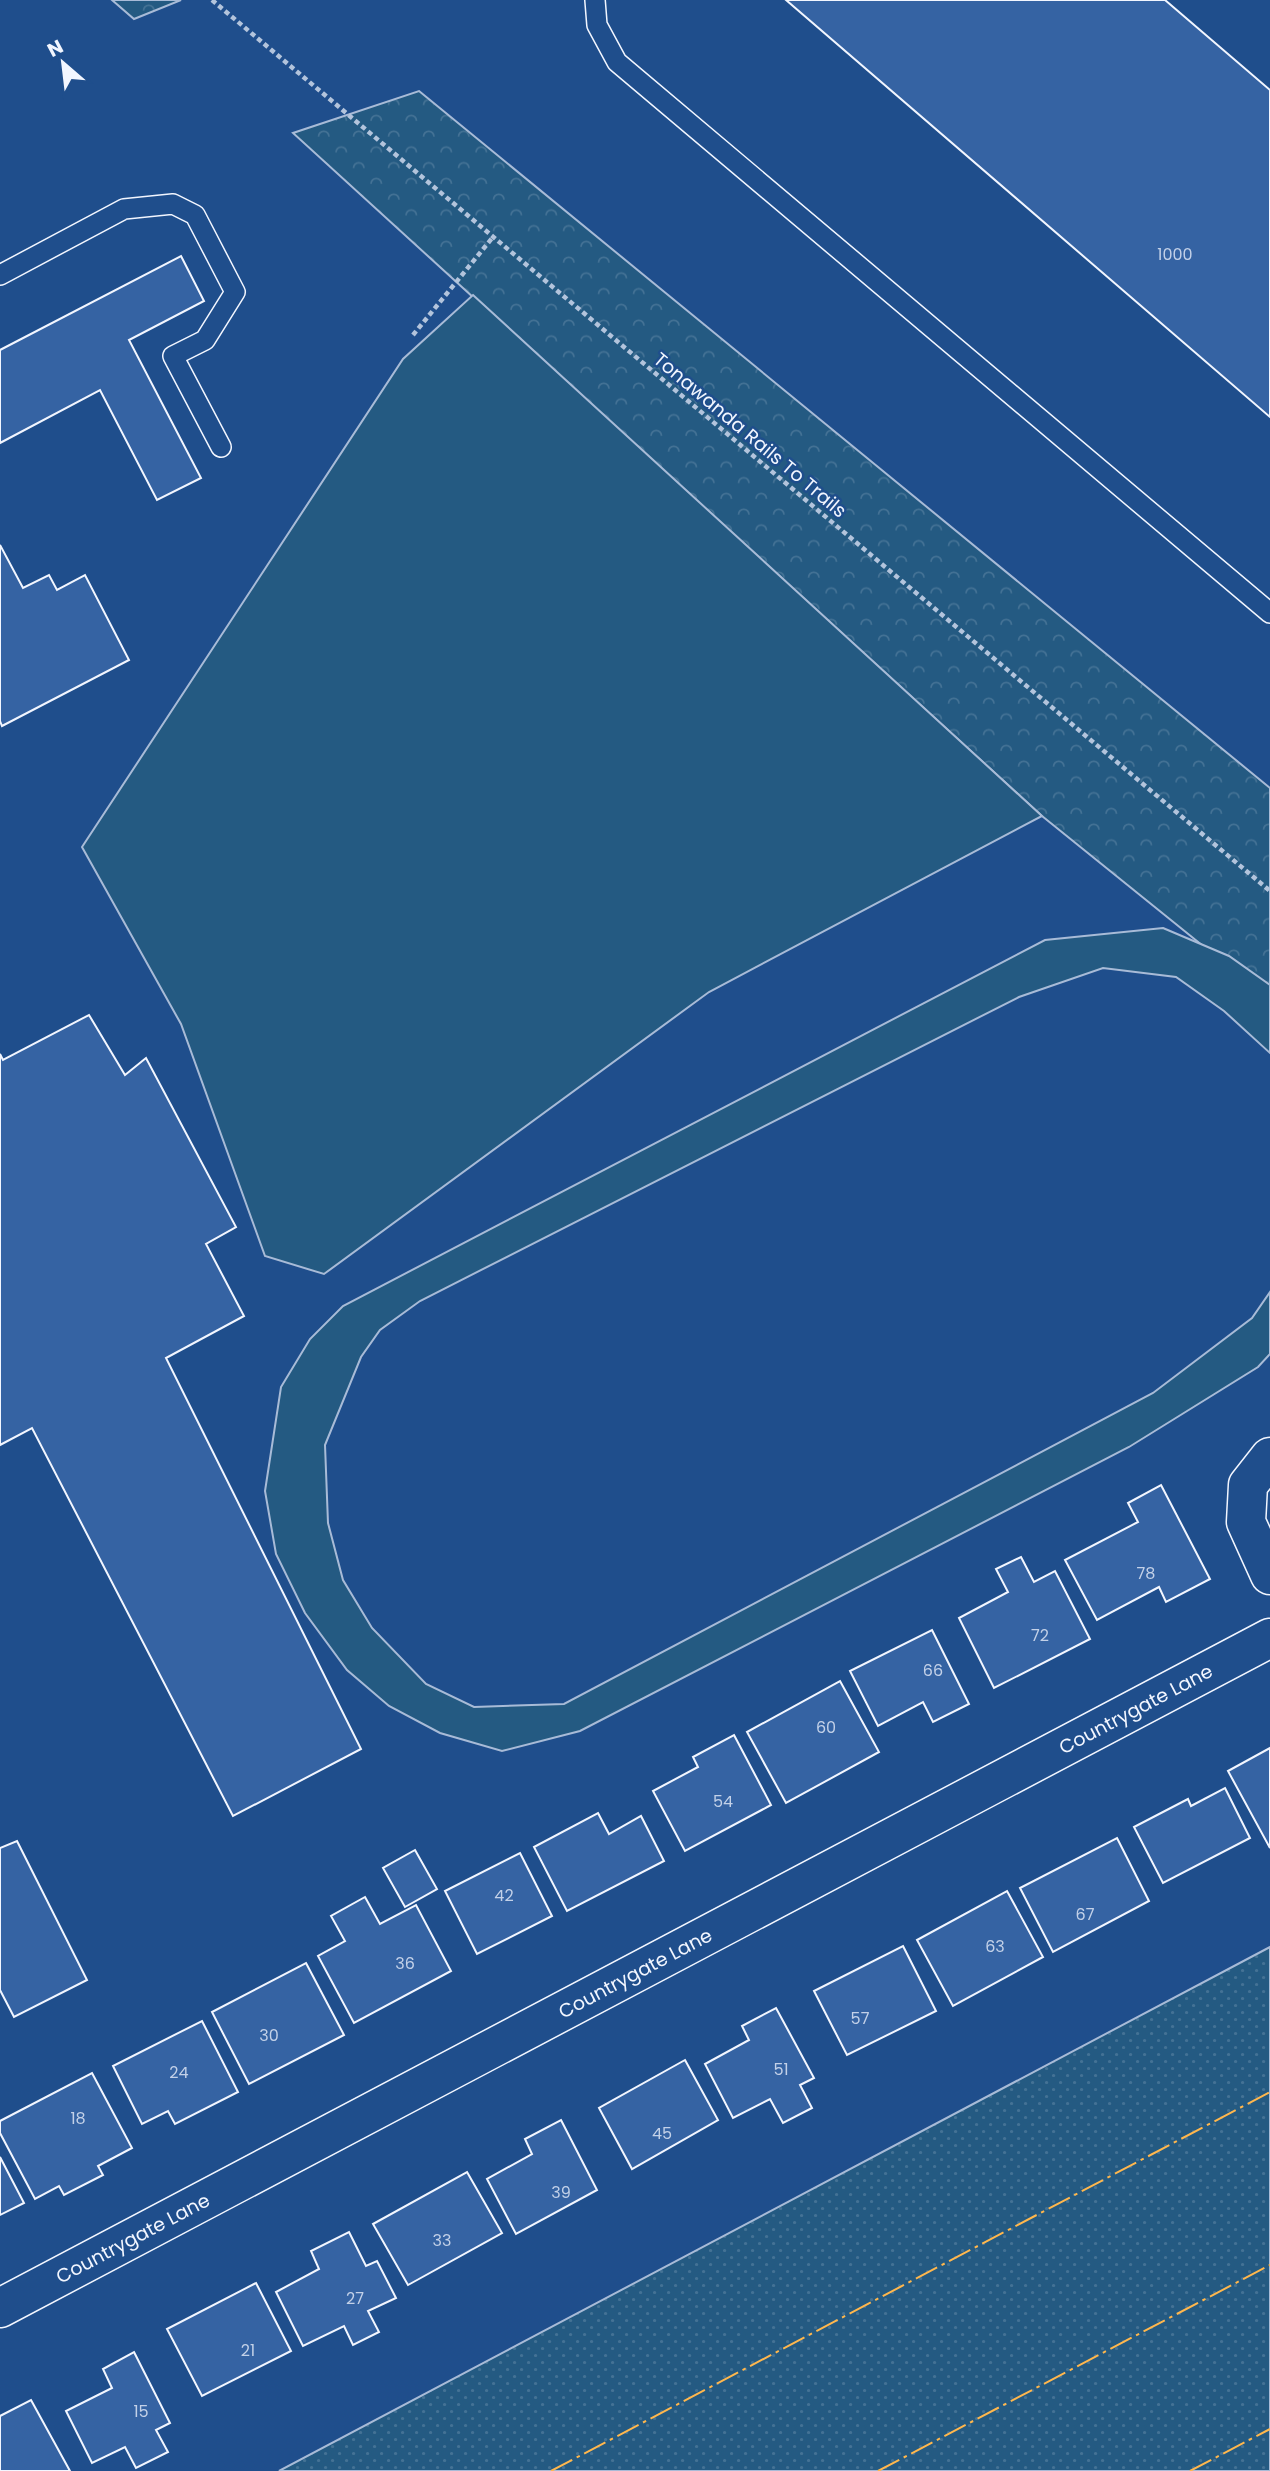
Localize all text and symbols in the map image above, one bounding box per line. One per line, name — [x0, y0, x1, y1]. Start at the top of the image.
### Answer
north arrow — [28, 28, 98, 98]
text: N — [43, 33, 68, 64]
house number: 1000 — [1157, 243, 1193, 266]
street label: Tonawanda Rails To Trails — [648, 346, 852, 524]
house number: 78 — [1137, 1562, 1155, 1585]
house number: 72 — [1031, 1624, 1049, 1647]
street label: Countrygate Lane — [1054, 1657, 1217, 1761]
house number: 66 — [923, 1659, 943, 1682]
house number: 60 — [816, 1716, 836, 1739]
house number: 54 — [713, 1790, 733, 1813]
house number: 42 — [494, 1884, 514, 1907]
house number: 67 — [1076, 1903, 1095, 1926]
street label: Countrygate Lane — [553, 1921, 717, 2025]
house number: 63 — [985, 1935, 1005, 1958]
house number: 36 — [395, 1952, 415, 1975]
house number: 57 — [851, 2007, 870, 2030]
house number: 30 — [259, 2024, 279, 2047]
house number: 51 — [773, 2058, 789, 2081]
house number: 24 — [169, 2061, 189, 2084]
house number: 18 — [70, 2107, 86, 2130]
house number: 45 — [652, 2122, 672, 2145]
house number: 39 — [551, 2181, 571, 2204]
street label: Countrygate Lane — [51, 2186, 214, 2290]
house number: 33 — [433, 2229, 451, 2252]
house number: 27 — [346, 2287, 364, 2310]
house number: 21 — [241, 2339, 255, 2362]
house number: 15 — [133, 2400, 149, 2423]

